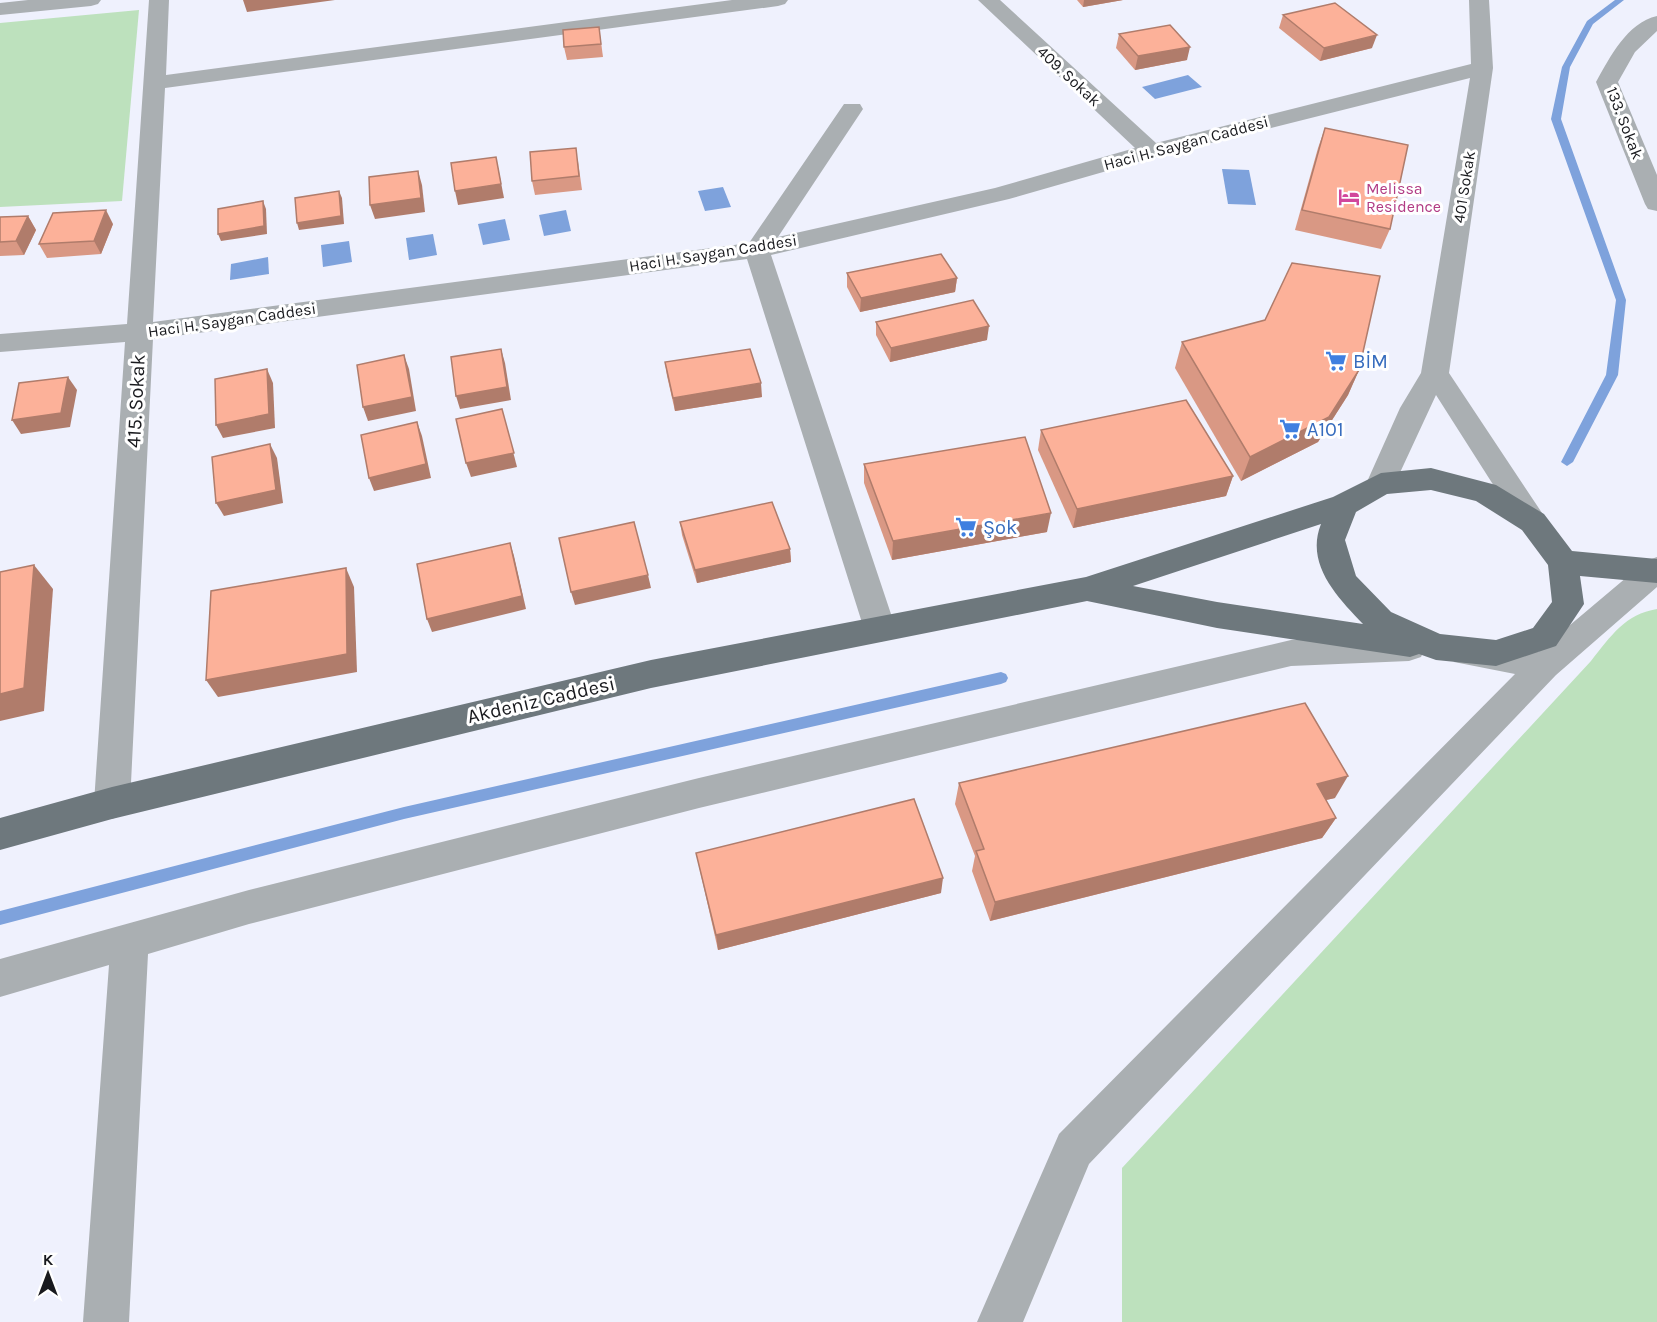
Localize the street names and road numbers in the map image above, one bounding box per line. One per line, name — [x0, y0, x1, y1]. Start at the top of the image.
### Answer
street label: 409. Sokak — [1033, 42, 1105, 110]
street label: 133. Sokak — [1602, 84, 1648, 162]
street label: Haci H. Saygan Caddesi — [1102, 112, 1270, 174]
street label: 401 Sokak — [1449, 150, 1479, 224]
street label: Haci H. Saygan Caddesi — [628, 230, 798, 276]
street label: Haci H. Saygan Caddesi — [147, 299, 317, 341]
street label: 415. Sokak — [122, 353, 150, 449]
street label: Akdeniz Caddesi — [465, 672, 617, 728]

